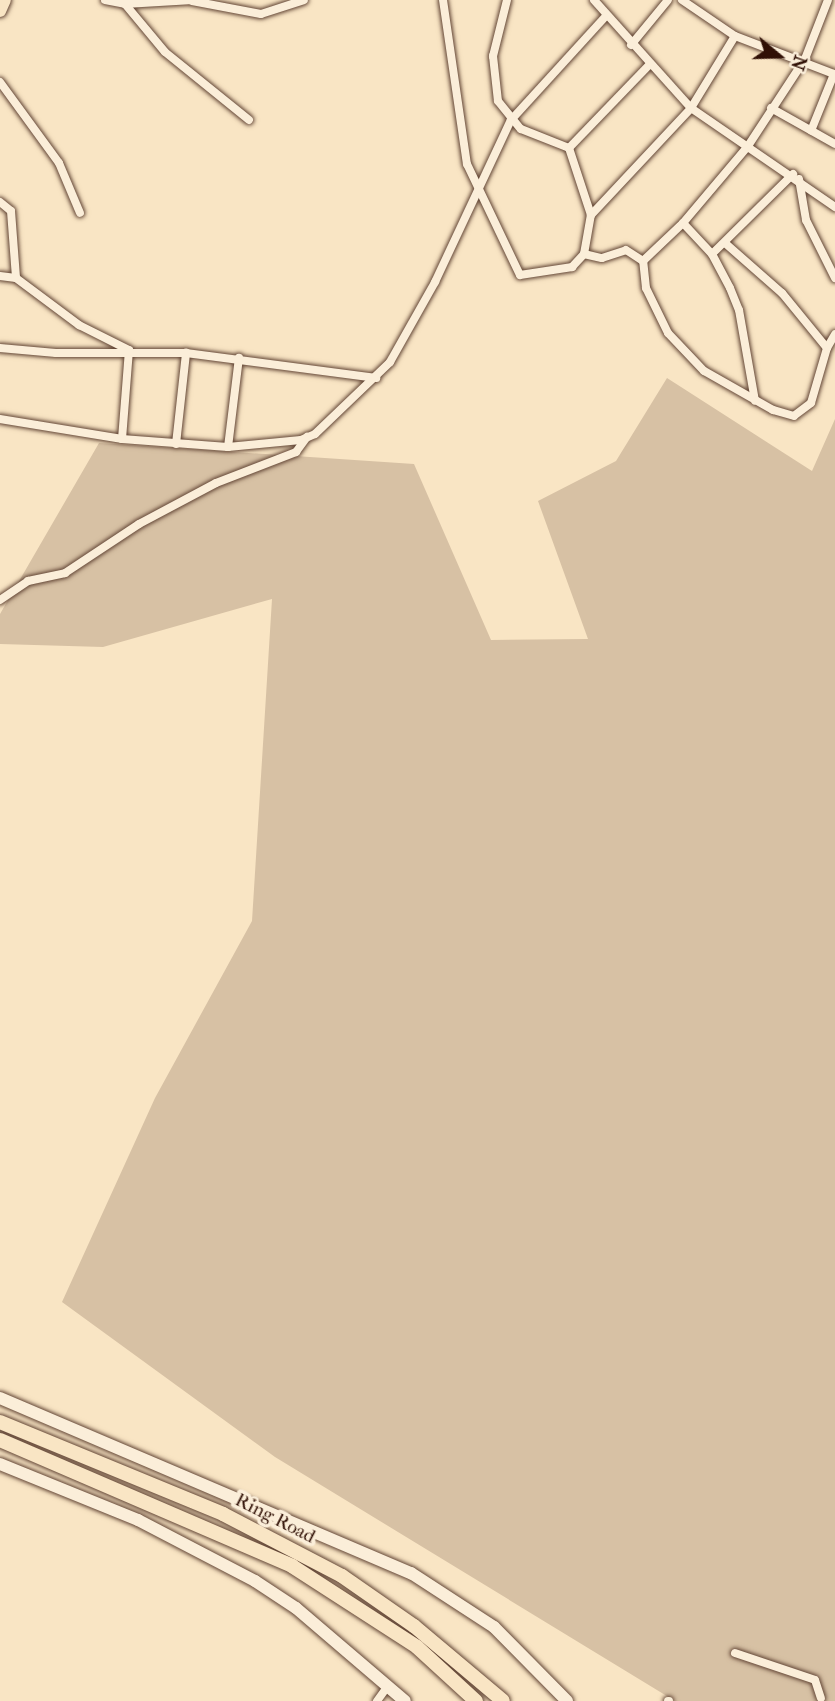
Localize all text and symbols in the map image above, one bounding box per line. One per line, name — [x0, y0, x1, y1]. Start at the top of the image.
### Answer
north arrow — [744, 21, 814, 91]
text: N — [786, 52, 812, 73]
street label: Ring Road — [231, 1489, 319, 1549]

